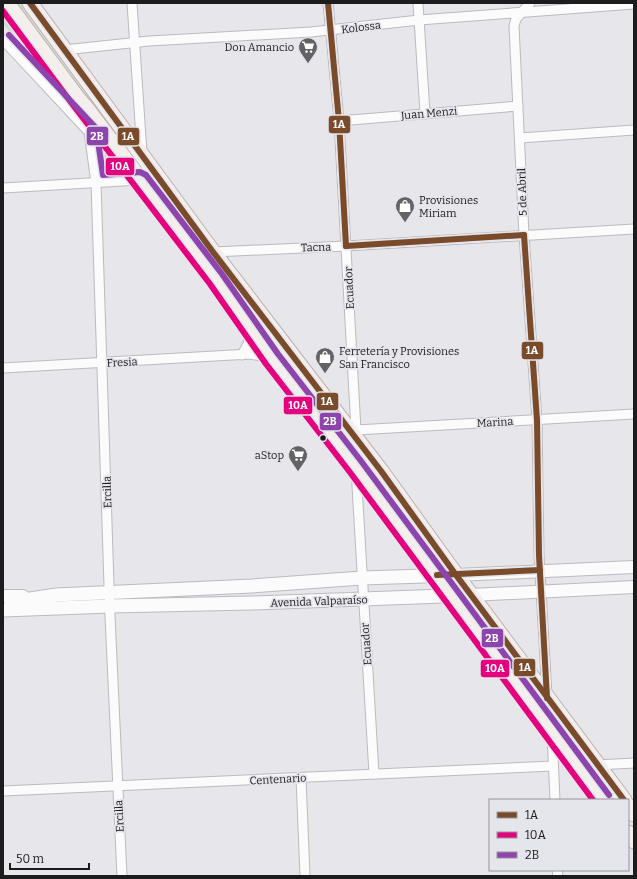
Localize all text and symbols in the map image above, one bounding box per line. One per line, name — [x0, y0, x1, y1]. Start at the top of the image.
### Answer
street label: Kolossa — [341, 19, 382, 36]
supermarket icon: Don Amancio — [297, 36, 319, 64]
place label: Don Amancio — [225, 41, 294, 54]
street label: Juan Menzi — [399, 104, 459, 123]
line badge: 1A — [328, 115, 351, 134]
text: 1A — [333, 118, 345, 131]
line badge: 2B — [86, 126, 109, 146]
line badge: 1A — [117, 127, 140, 146]
text: 2B — [90, 130, 104, 143]
text: 1A — [122, 130, 134, 143]
line badge: 10A — [105, 157, 135, 176]
text: 10A — [110, 160, 130, 173]
street label: 5 de Abril — [515, 168, 530, 216]
place label: Provisiones Miriam — [419, 194, 478, 220]
shop icon: Provisiones Miriam — [394, 195, 416, 223]
street label: Tacna — [301, 240, 331, 255]
street label: Ecuador — [342, 266, 357, 310]
line badge: 1A — [521, 341, 544, 360]
text: 1A — [526, 344, 538, 357]
place label: Ferretería y Provisiones San Francisco — [339, 345, 459, 371]
shop icon: Ferretería y Provisiones San Francisco — [314, 346, 336, 374]
street label: Fresia — [106, 355, 138, 370]
line badge: 1A — [316, 392, 339, 411]
text: 1A — [321, 395, 333, 408]
line badge: 10A — [283, 396, 313, 415]
text: 10A — [288, 399, 308, 412]
line badge: 2B — [319, 412, 342, 431]
text: 2B — [323, 415, 337, 428]
street label: Marina — [476, 415, 514, 430]
unlabelled marker — [318, 433, 328, 443]
supermarket icon: aStop — [287, 444, 309, 472]
place label: aStop — [255, 449, 284, 462]
street label: Ercilla — [100, 476, 115, 508]
street label: Avenida Valparaíso — [270, 593, 368, 610]
street label: Ecuador — [359, 622, 374, 666]
line badge: 2B — [481, 628, 504, 648]
text: 2B — [485, 632, 499, 645]
line badge: 1A — [513, 658, 536, 677]
line badge: 10A — [480, 659, 510, 678]
text: 1A — [519, 661, 531, 674]
text: 10A — [485, 662, 505, 675]
street label: Centenario — [249, 772, 307, 787]
street label: Ercilla — [112, 799, 127, 832]
legend — [489, 799, 629, 871]
text: 1A — [525, 808, 539, 822]
text: 10A — [525, 828, 547, 842]
scale bar — [10, 845, 89, 871]
text: 2B — [525, 848, 539, 862]
text: 50 m — [16, 852, 45, 866]

